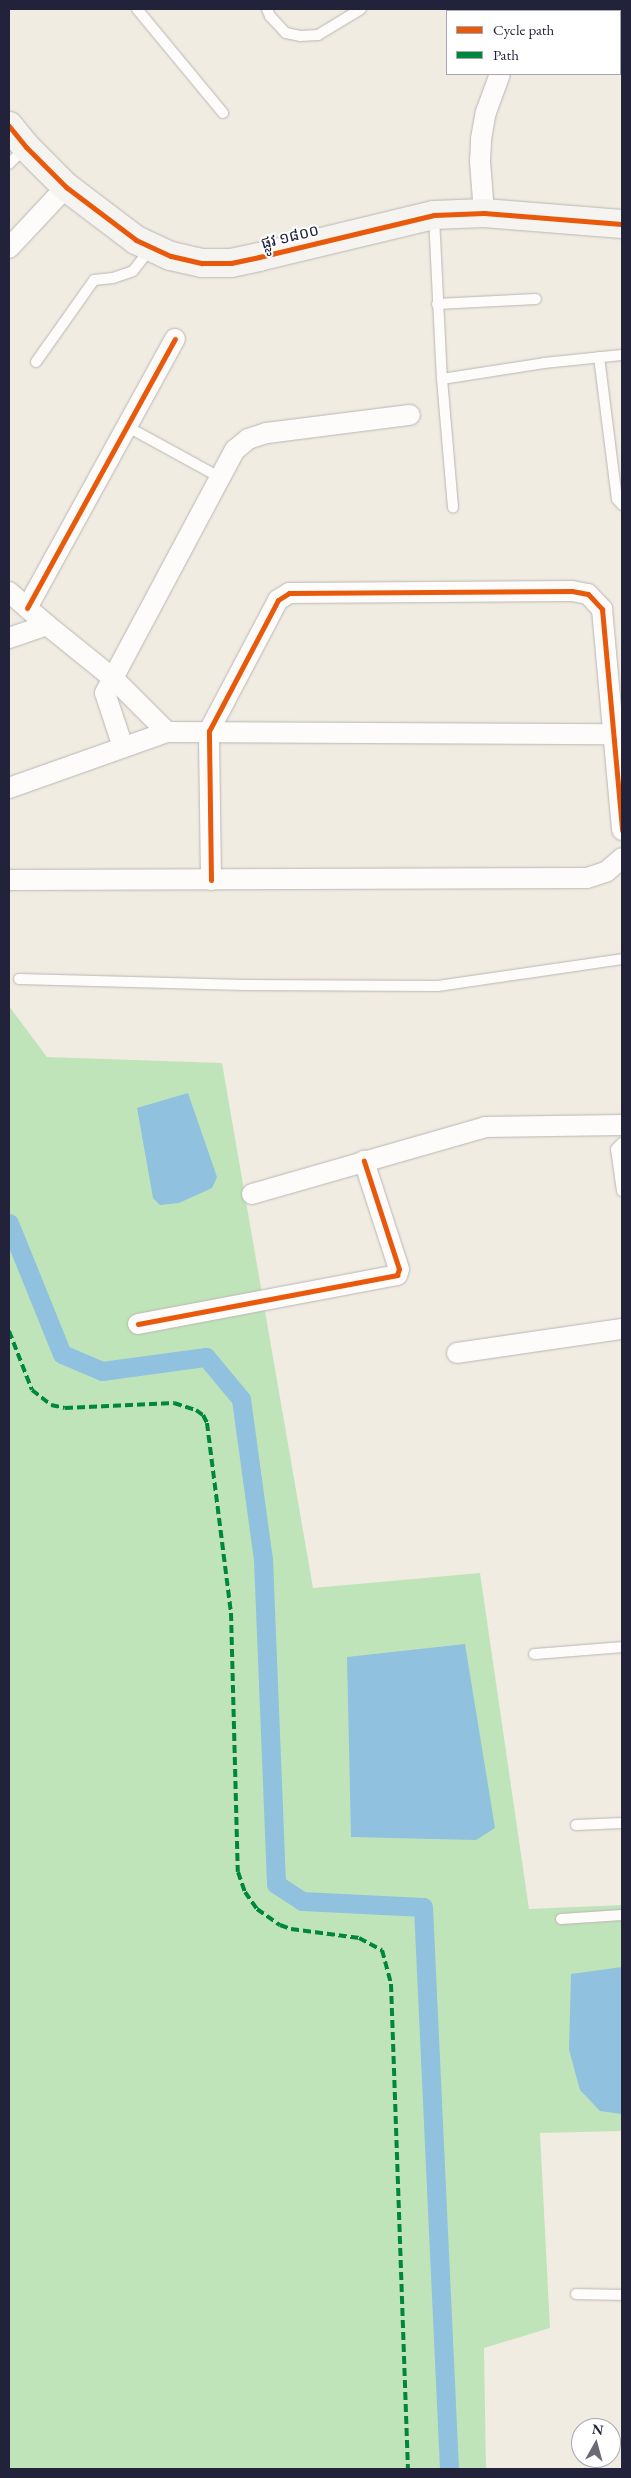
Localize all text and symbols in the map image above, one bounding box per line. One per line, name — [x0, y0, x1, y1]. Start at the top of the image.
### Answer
legend — [446, 10, 621, 75]
text: Cycle path — [493, 20, 554, 39]
text: Path — [493, 45, 519, 64]
street label: ផ្លូវ ១៨០០ — [259, 221, 321, 253]
north arrow — [571, 2418, 621, 2468]
text: N — [591, 2419, 604, 2439]

